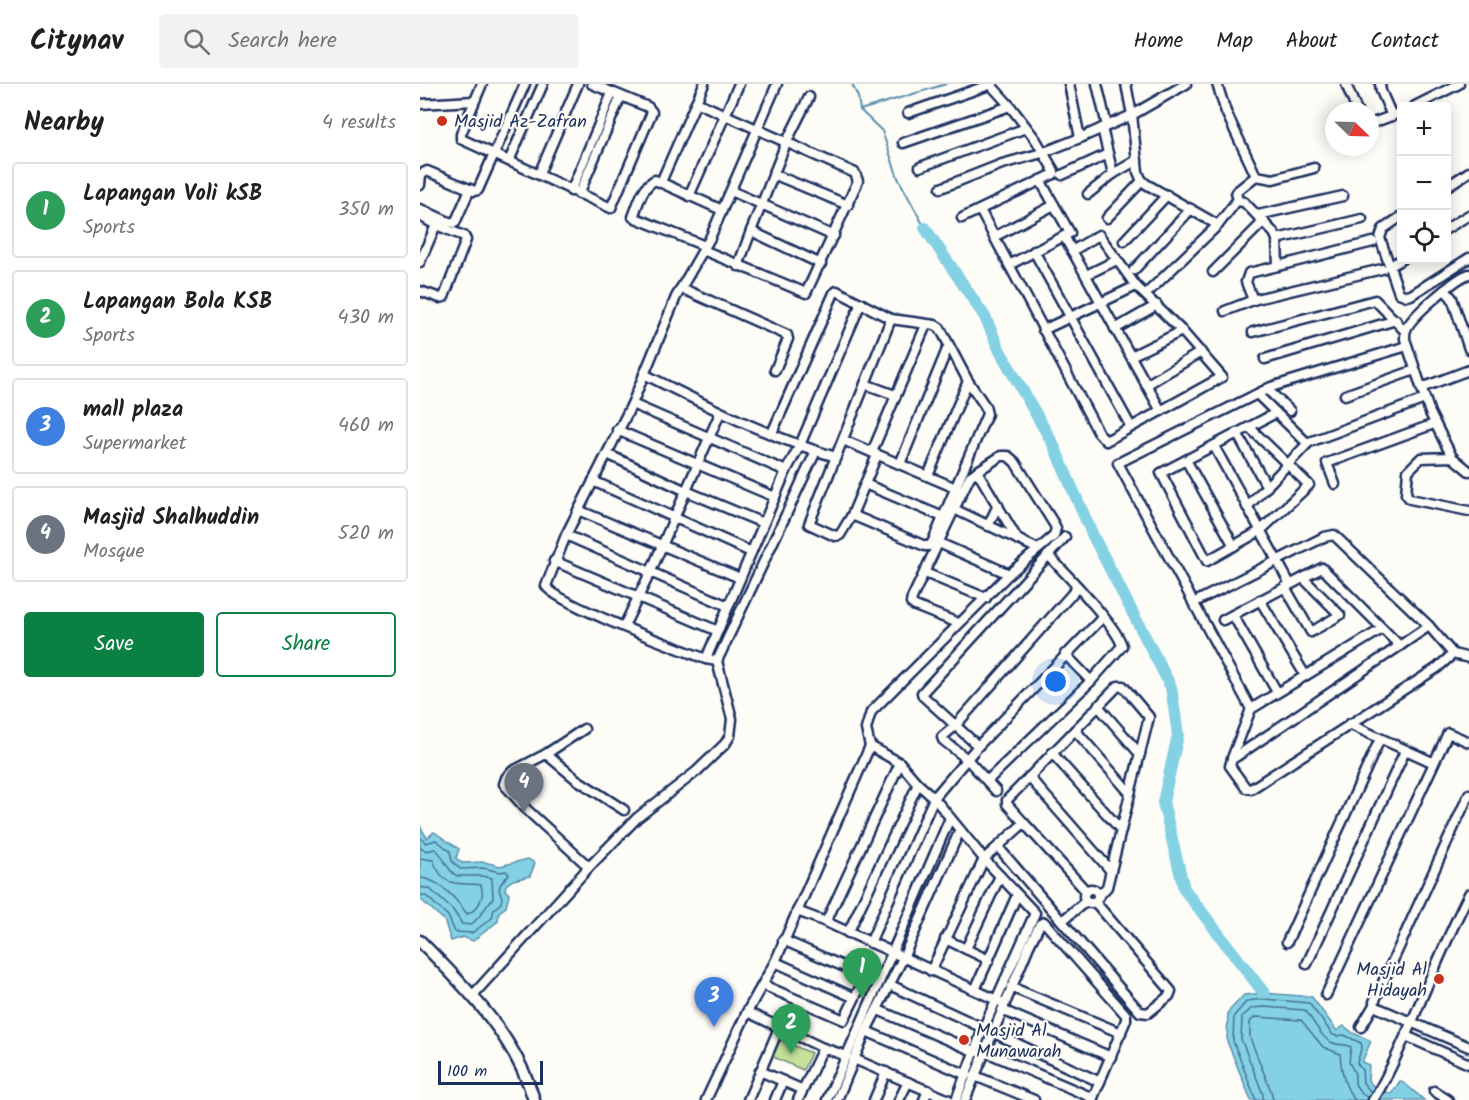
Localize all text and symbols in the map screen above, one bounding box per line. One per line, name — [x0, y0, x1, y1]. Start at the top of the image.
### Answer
search box — [159, 14, 579, 68]
text: Citynav — [30, 19, 123, 64]
text: Search here — [228, 24, 337, 59]
icon: search — [180, 25, 213, 58]
text: Home — [1134, 25, 1183, 58]
text: Map — [1216, 25, 1253, 58]
text: About — [1286, 25, 1337, 58]
text: Contact — [1370, 25, 1439, 58]
text: Nearby — [24, 102, 104, 144]
north arrow — [1325, 102, 1379, 156]
map controls — [1397, 102, 1451, 264]
button: + — [1397, 102, 1451, 156]
text: 4 results — [322, 107, 396, 139]
place label: Masjid Az-Zafran — [454, 108, 587, 137]
marker: Masjid Az-Zafran — [435, 114, 449, 128]
button: − — [1397, 156, 1451, 210]
text: Lapangan Voli kSB — [83, 177, 262, 212]
text: 1 — [42, 194, 49, 226]
text: 350 m — [338, 194, 394, 226]
button: locate — [1397, 210, 1451, 264]
text: Sports — [83, 212, 135, 244]
text: Lapangan Bola KSB — [83, 285, 272, 320]
text: 2 — [40, 302, 51, 334]
text: 430 m — [338, 302, 394, 334]
text: Sports — [83, 320, 135, 352]
text: mall plaza — [83, 393, 183, 428]
text: 3 — [40, 410, 51, 442]
text: 460 m — [338, 410, 394, 442]
text: Supermarket — [83, 428, 186, 460]
text: Masjid Shalhuddin — [83, 501, 259, 536]
text: 4 — [40, 518, 51, 550]
text: 520 m — [338, 518, 394, 550]
text: Mosque — [83, 536, 144, 568]
button: Save — [24, 612, 204, 677]
button: Share — [216, 612, 396, 677]
your location — [1041, 667, 1070, 696]
pin: 4 — [504, 764, 544, 813]
pin: 1 — [842, 948, 882, 998]
place label: Masjid Al Hidayah — [1356, 956, 1428, 1006]
marker: Masjid Al Hidayah — [1432, 972, 1446, 986]
pin: 3 — [694, 978, 734, 1027]
pin: 2 — [772, 1004, 811, 1054]
place label: Masjid Al Munawarah — [976, 1017, 1062, 1067]
marker: Masjid Al Munawarah — [957, 1033, 971, 1047]
scale bar — [438, 1058, 543, 1086]
text: 100 m — [447, 1059, 487, 1084]

